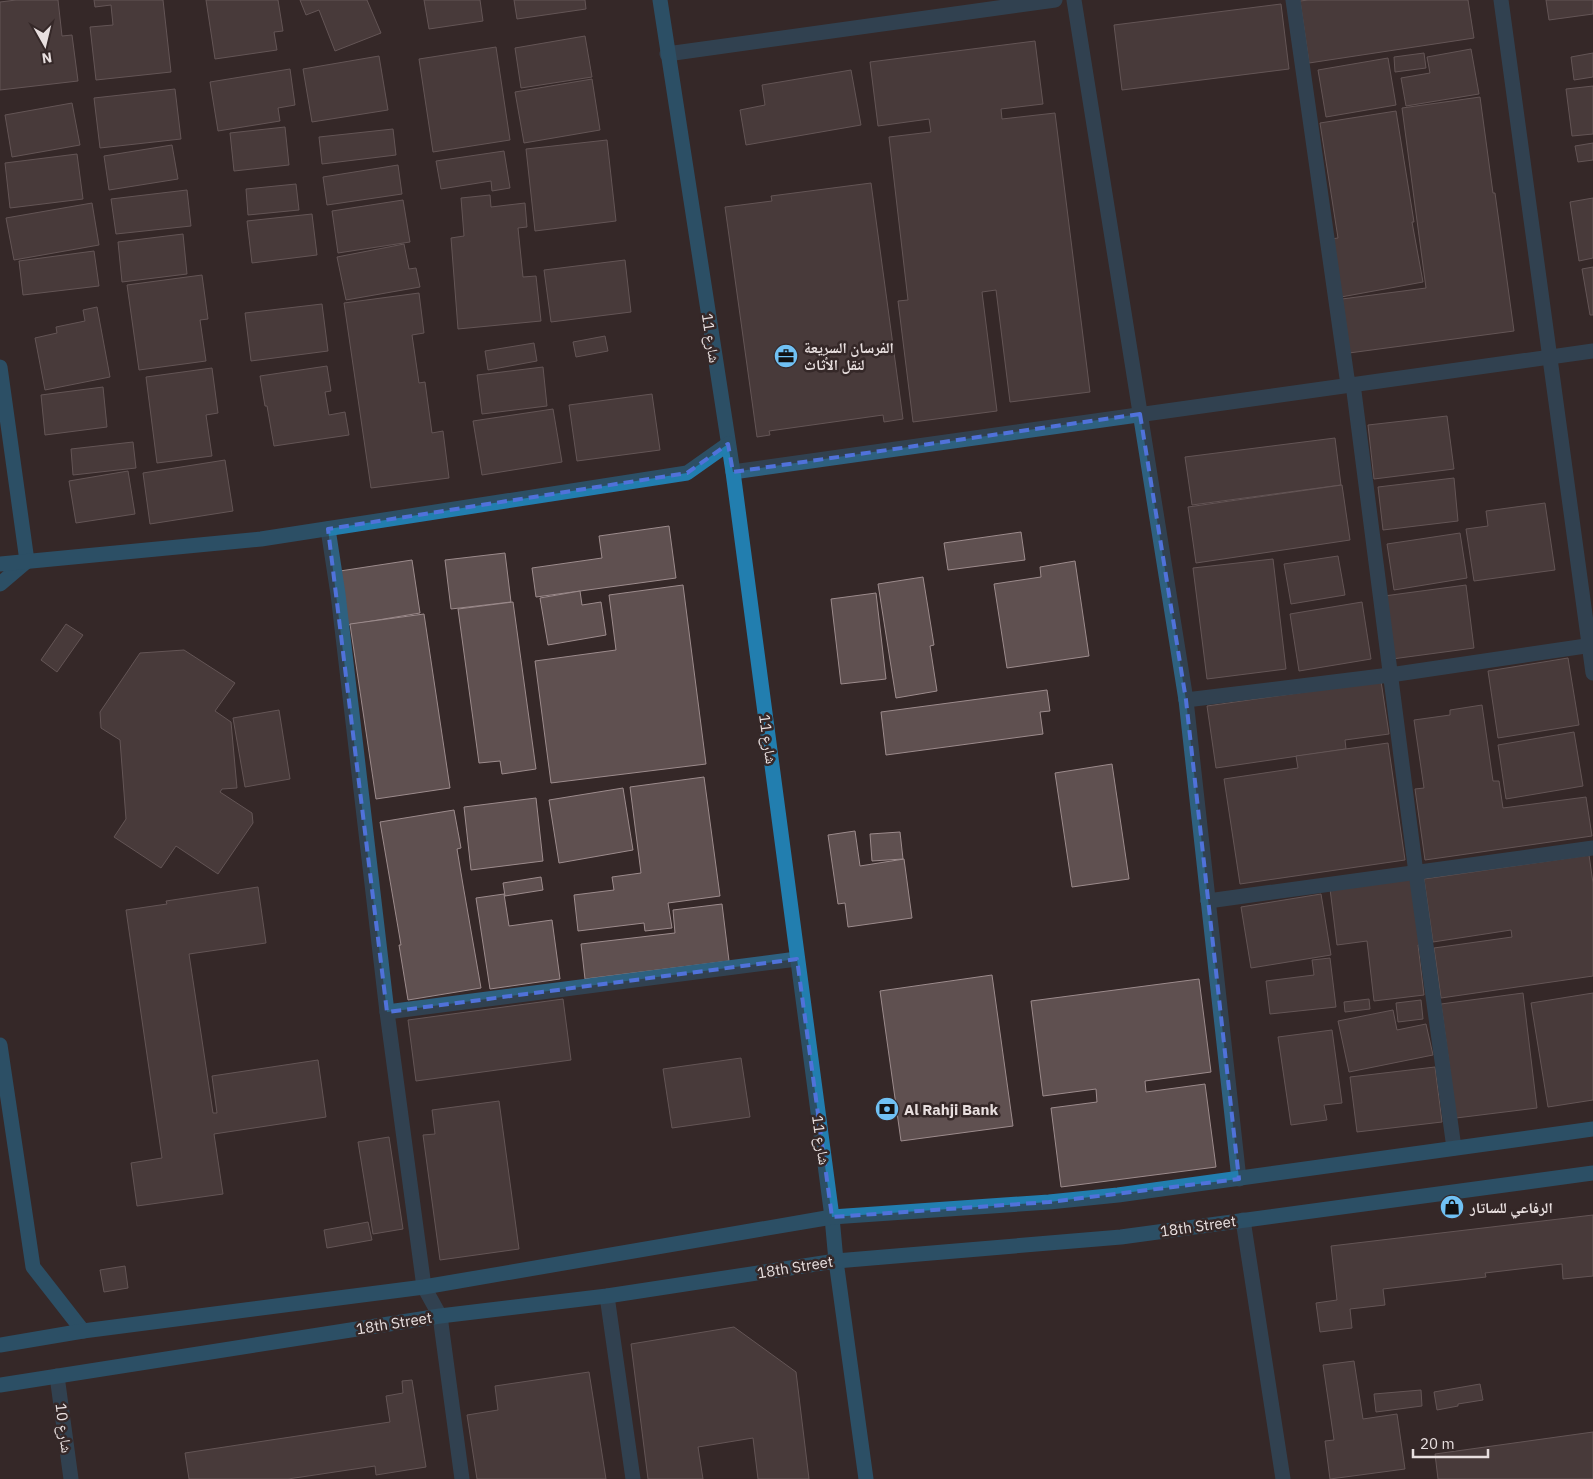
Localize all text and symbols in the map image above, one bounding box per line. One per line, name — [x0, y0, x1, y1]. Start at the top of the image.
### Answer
north arrow — [20, 20, 70, 70]
text: N — [41, 48, 53, 67]
street label: شارع 11 — [697, 312, 724, 364]
place label: الفرسان السريعة لنقل الأثاث — [804, 338, 894, 374]
office icon: الفرسان السريعة لنقل الأثاث — [773, 343, 799, 369]
street label: شارع 11 — [754, 713, 781, 765]
bank icon: Al Rahji Bank — [874, 1096, 900, 1122]
place label: Al Rahji Bank — [904, 1100, 998, 1119]
street label: شارع 11 — [807, 1114, 834, 1166]
shop icon: الرفاعي للساتار — [1439, 1194, 1465, 1220]
place label: الرفاعي للساتار — [1469, 1198, 1553, 1219]
street label: 18th Street — [1159, 1211, 1237, 1241]
street label: 18th Street — [756, 1252, 834, 1282]
street label: 18th Street — [355, 1308, 433, 1338]
street label: شارع 10 — [51, 1402, 76, 1454]
scale bar — [1413, 1426, 1488, 1458]
text: 20 m — [1420, 1434, 1455, 1453]

